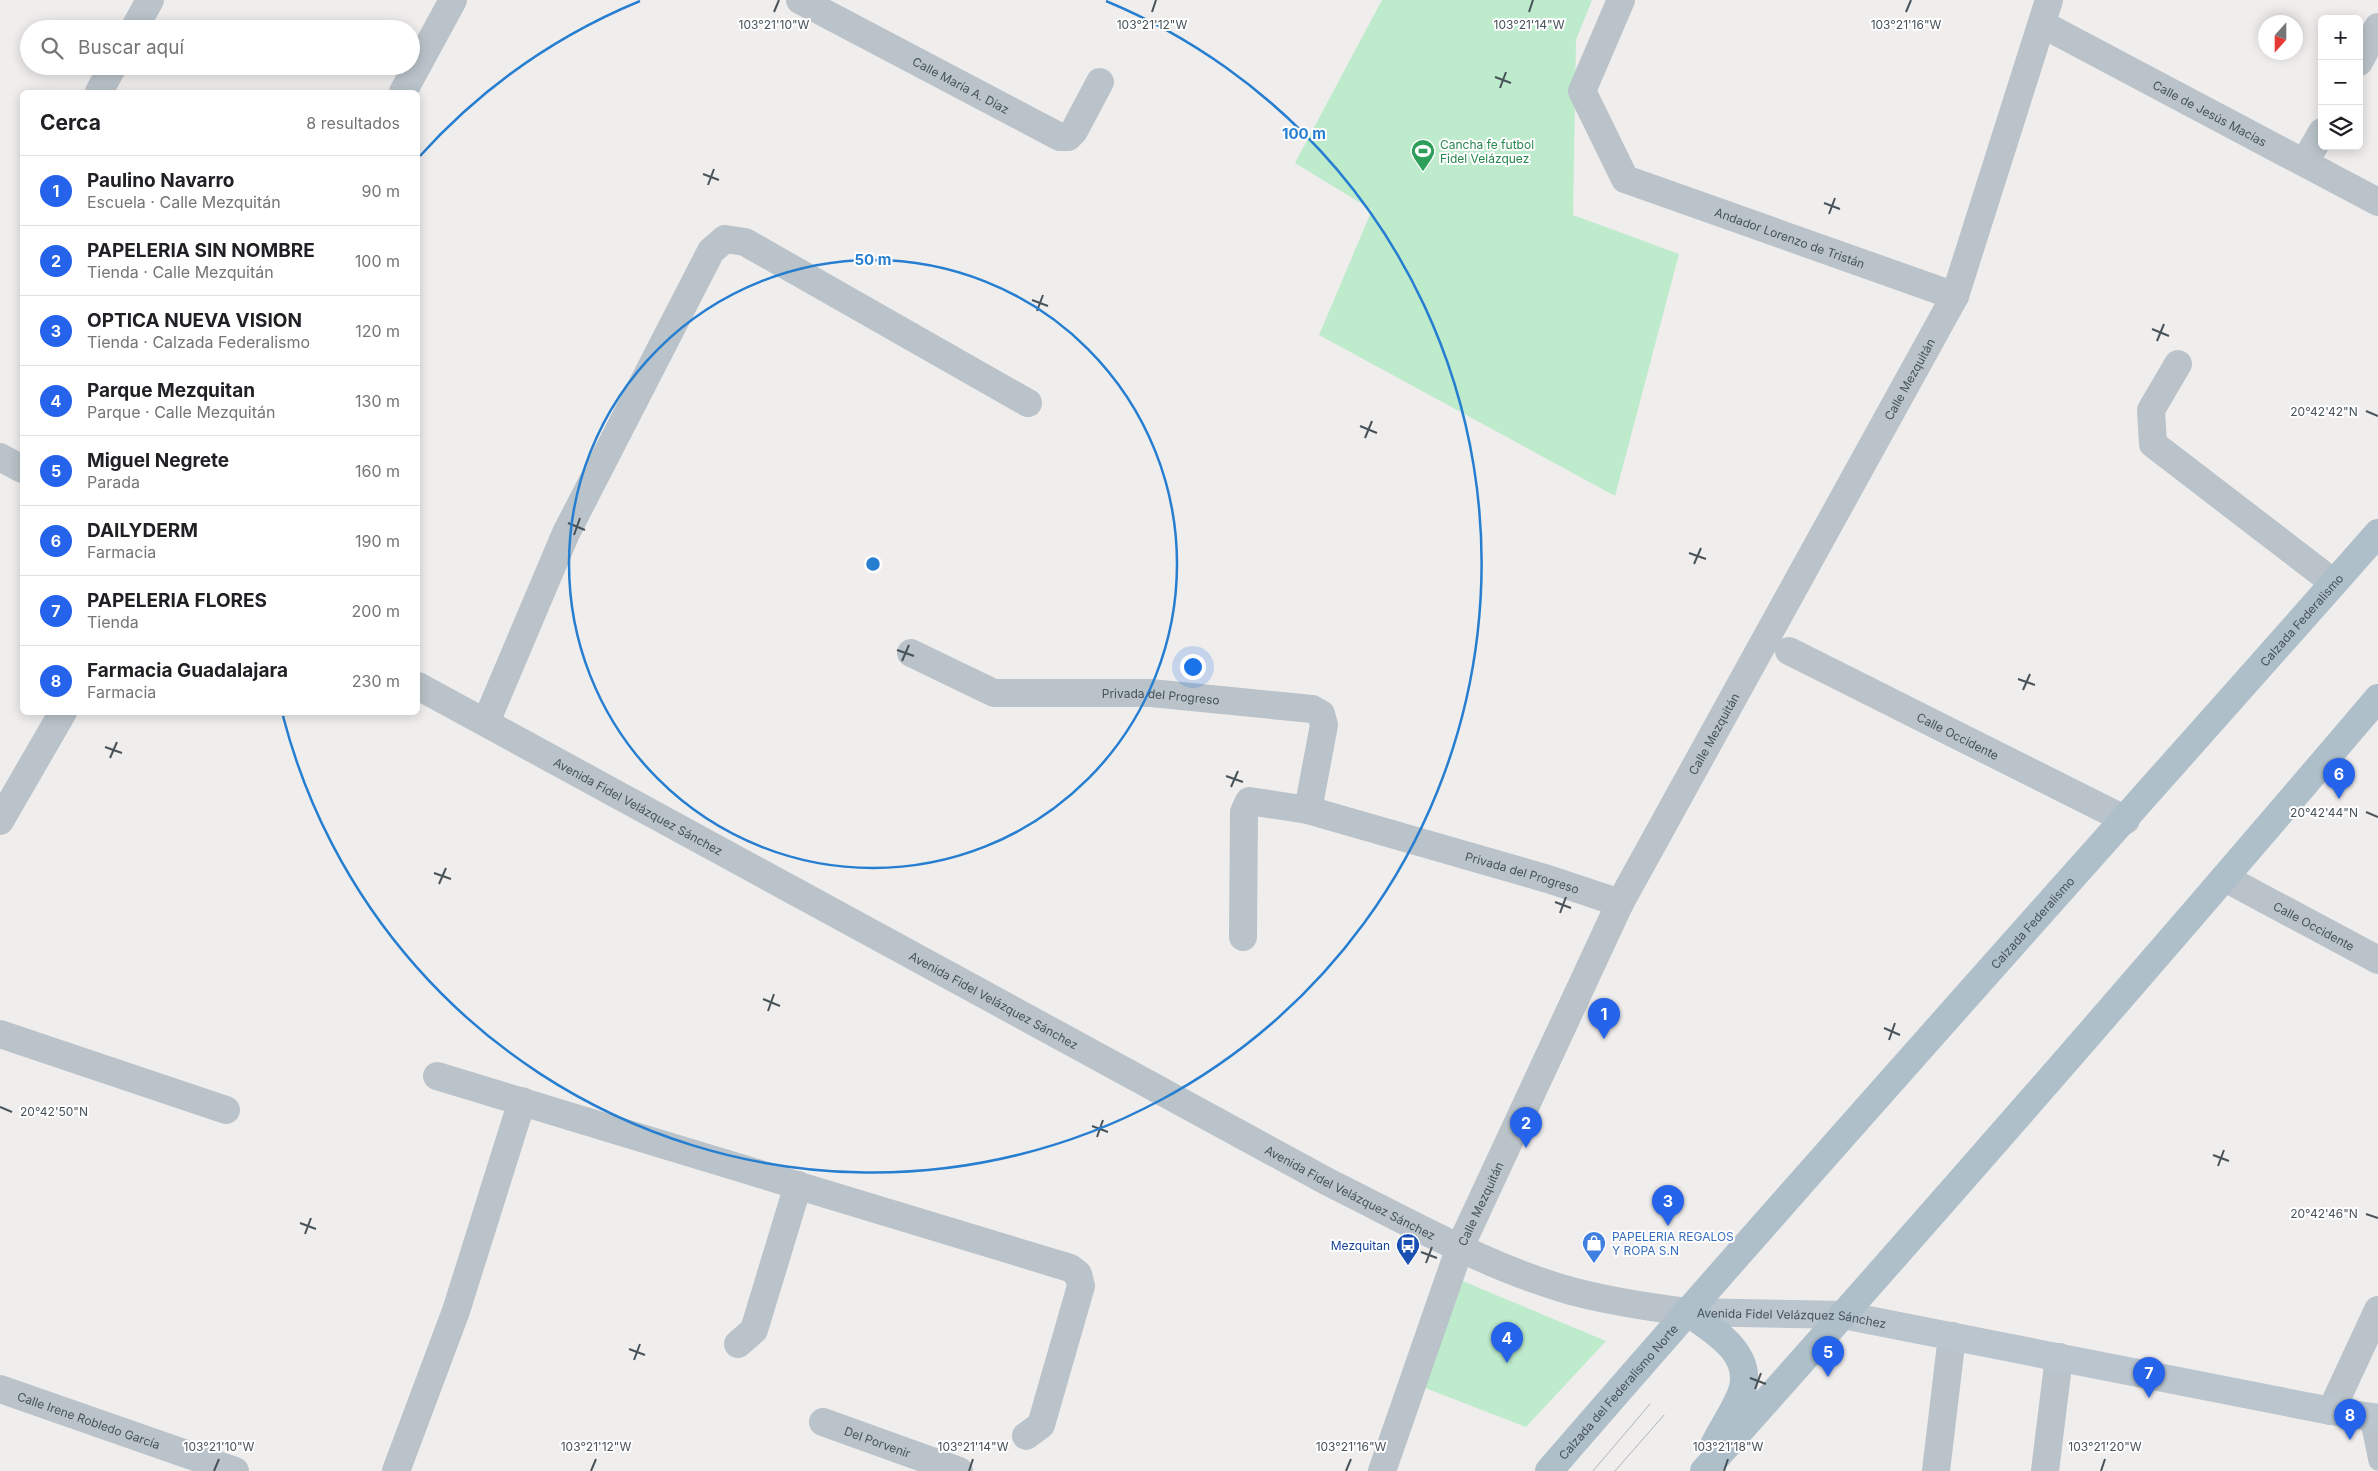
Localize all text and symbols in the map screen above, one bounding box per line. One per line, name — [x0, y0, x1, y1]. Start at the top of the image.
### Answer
north arrow — [2258, 15, 2303, 60]
map controls — [2318, 15, 2363, 150]
button: + — [2318, 15, 2363, 60]
text: 103°21'10"W — [739, 17, 810, 32]
text: 103°21'12"W — [1117, 17, 1187, 32]
text: 103°21'14"W — [1494, 17, 1565, 32]
text: 103°21'16"W — [1871, 17, 1942, 32]
search box — [20, 20, 420, 75]
icon: search — [38, 34, 66, 62]
text: Buscar aquí — [78, 36, 184, 59]
street label: Calle María A. Díaz — [910, 53, 1012, 116]
button: − — [2318, 60, 2363, 105]
street label: Calle de Jesús Macías — [2150, 77, 2269, 149]
button: layers — [2318, 105, 2363, 150]
text: Cerca — [40, 110, 101, 135]
text: 8 resultados — [306, 113, 400, 133]
text: 100 m — [1282, 124, 1326, 143]
place label: Cancha fe futbol Fidel Velázquez — [1440, 137, 1534, 166]
sports icon: Cancha fe futbol Fidel Velázquez — [1410, 138, 1436, 172]
text: Paulino Navarro — [87, 169, 234, 192]
text: 1 — [53, 181, 59, 201]
text: 90 m — [361, 181, 400, 201]
text: Escuela · Calle Mezquitán — [87, 192, 281, 212]
street label: Andador Lorenzo de Tristán — [1713, 204, 1867, 271]
text: PAPELERIA SIN NOMBRE — [87, 239, 315, 262]
text: 50 m — [855, 250, 891, 269]
text: 2 — [51, 251, 61, 271]
text: 100 m — [355, 251, 400, 271]
text: Tienda · Calle Mezquitán — [87, 262, 274, 282]
text: OPTICA NUEVA VISION — [87, 309, 302, 332]
text: 3 — [51, 321, 61, 341]
text: 120 m — [355, 321, 400, 341]
text: Tienda · Calzada Federalismo — [87, 332, 310, 352]
street label: Calle Mezquitán — [1881, 336, 1938, 423]
text: Parque Mezquitan — [87, 379, 255, 402]
text: 4 — [51, 391, 61, 411]
text: 130 m — [355, 391, 400, 411]
text: Parque · Calle Mezquitán — [87, 402, 275, 422]
text: 20°42'42"N — [2290, 404, 2358, 419]
text: Miguel Negrete — [87, 449, 229, 472]
text: 5 — [51, 461, 61, 481]
text: 160 m — [355, 461, 400, 481]
text: Parada — [87, 472, 140, 492]
text: DAILYDERM — [87, 519, 198, 542]
text: 6 — [51, 531, 61, 551]
text: 190 m — [355, 531, 400, 551]
text: Farmacia — [87, 542, 156, 562]
centre of rings — [864, 555, 882, 573]
street label: Calzada Federalismo — [2256, 570, 2346, 669]
text: PAPELERIA FLORES — [87, 589, 267, 612]
text: 7 — [51, 601, 61, 621]
text: 200 m — [352, 601, 400, 621]
text: Tienda — [87, 612, 139, 632]
your location — [1180, 654, 1206, 680]
text: Farmacia Guadalajara — [87, 659, 288, 682]
text: 8 — [51, 671, 61, 691]
text: 230 m — [352, 671, 400, 691]
text: Farmacia — [87, 682, 156, 702]
street label: Privada del Progreso — [1102, 685, 1220, 707]
street label: Calle Mezquitán — [1685, 690, 1742, 777]
street label: Calle Occidente — [1914, 709, 2001, 763]
street label: Avenida Fidel Velázquez Sánchez — [551, 754, 725, 858]
pin: 6 — [2323, 758, 2355, 799]
text: 20°42'44"N — [2290, 805, 2358, 820]
street label: Privada del Progreso — [1464, 848, 1581, 896]
street label: Calzada Federalismo — [1987, 873, 2077, 972]
street label: Calle Occidente — [2271, 898, 2357, 954]
street label: Avenida Fidel Velázquez Sánchez — [907, 948, 1081, 1052]
pin: 1 — [1588, 998, 1620, 1039]
text: 20°42'50"N — [20, 1104, 88, 1119]
pin: 2 — [1510, 1107, 1542, 1148]
street label: Avenida Fidel Velázquez Sánchez — [1263, 1142, 1438, 1243]
street label: Calle Mezquitán — [1454, 1159, 1506, 1248]
pin: 3 — [1652, 1185, 1684, 1226]
text: 20°42'46"N — [2290, 1206, 2358, 1221]
place label: PAPELERIA REGALOS Y ROPA S.N — [1612, 1229, 1734, 1258]
shop icon: PAPELERIA REGALOS Y ROPA S.N — [1581, 1230, 1607, 1264]
bus stop icon: Mezquitan — [1395, 1232, 1421, 1266]
place label: Mezquitan — [1331, 1238, 1390, 1253]
street label: Avenida Fidel Velázquez Sánchez — [1697, 1305, 1888, 1331]
street label: Calzada del Federalismo Norte — [1555, 1321, 1681, 1462]
pin: 4 — [1491, 1322, 1523, 1363]
pin: 5 — [1812, 1336, 1844, 1377]
pin: 7 — [2133, 1357, 2165, 1398]
street label: Calle Irene Robledo García — [15, 1388, 162, 1452]
pin: 8 — [2334, 1399, 2366, 1440]
street label: Del Porvenir — [842, 1423, 913, 1461]
text: 103°21'10"W — [184, 1439, 255, 1454]
text: 103°21'12"W — [561, 1439, 631, 1454]
text: 103°21'14"W — [938, 1439, 1009, 1454]
text: 103°21'16"W — [1316, 1439, 1387, 1454]
text: 103°21'18"W — [1693, 1439, 1764, 1454]
text: 103°21'20"W — [2068, 1439, 2142, 1454]

